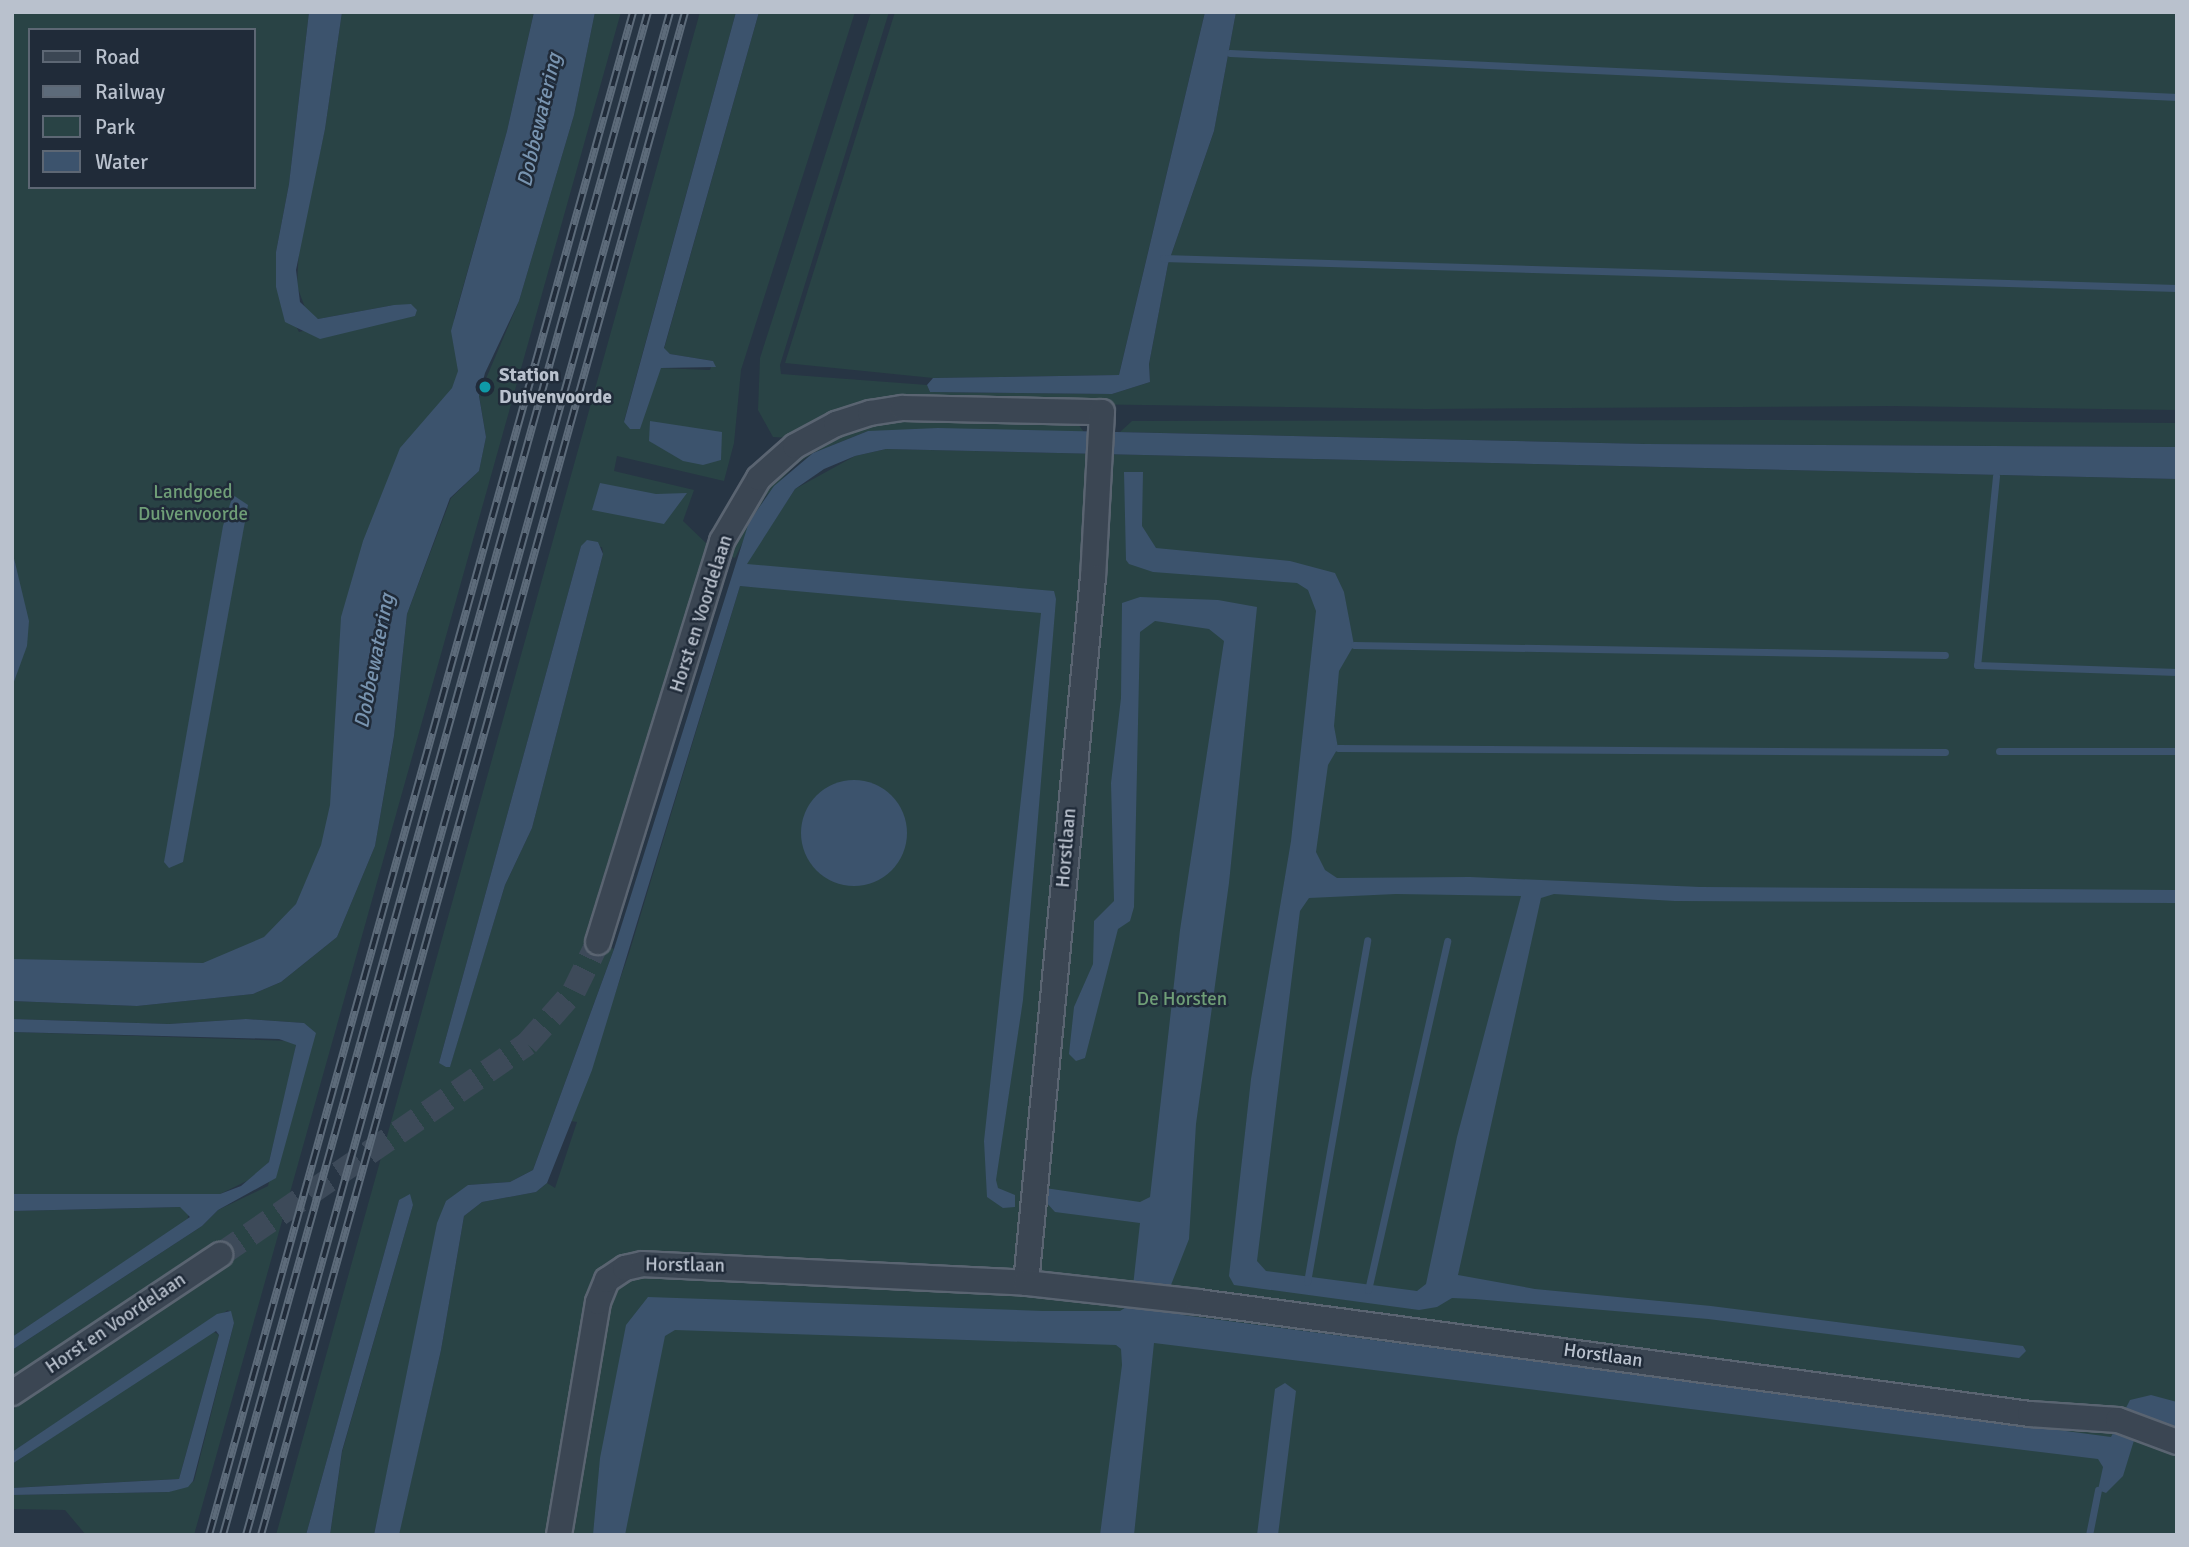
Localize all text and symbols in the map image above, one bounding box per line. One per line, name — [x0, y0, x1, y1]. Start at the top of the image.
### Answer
legend — [28, 28, 256, 189]
text: Road — [95, 44, 140, 70]
water label: Dobbewatering — [511, 51, 567, 189]
text: Railway — [95, 79, 165, 105]
text: Park — [95, 114, 135, 140]
text: Water — [95, 149, 148, 175]
place label: Station Duivenvoorde — [499, 365, 612, 409]
marker: Station Duivenvoorde — [477, 379, 493, 395]
park label: Landgoed Duivenvoorde — [138, 482, 248, 526]
street label: Horst en Voordelaan — [666, 532, 738, 696]
water label: Dobbewatering — [349, 592, 399, 730]
street label: Horstlaan — [1052, 807, 1082, 889]
park label: De Horsten — [1137, 989, 1227, 1011]
street label: Horstlaan — [645, 1254, 725, 1278]
street label: Horst en Voordelaan — [42, 1269, 190, 1379]
street label: Horstlaan — [1562, 1339, 1644, 1373]

